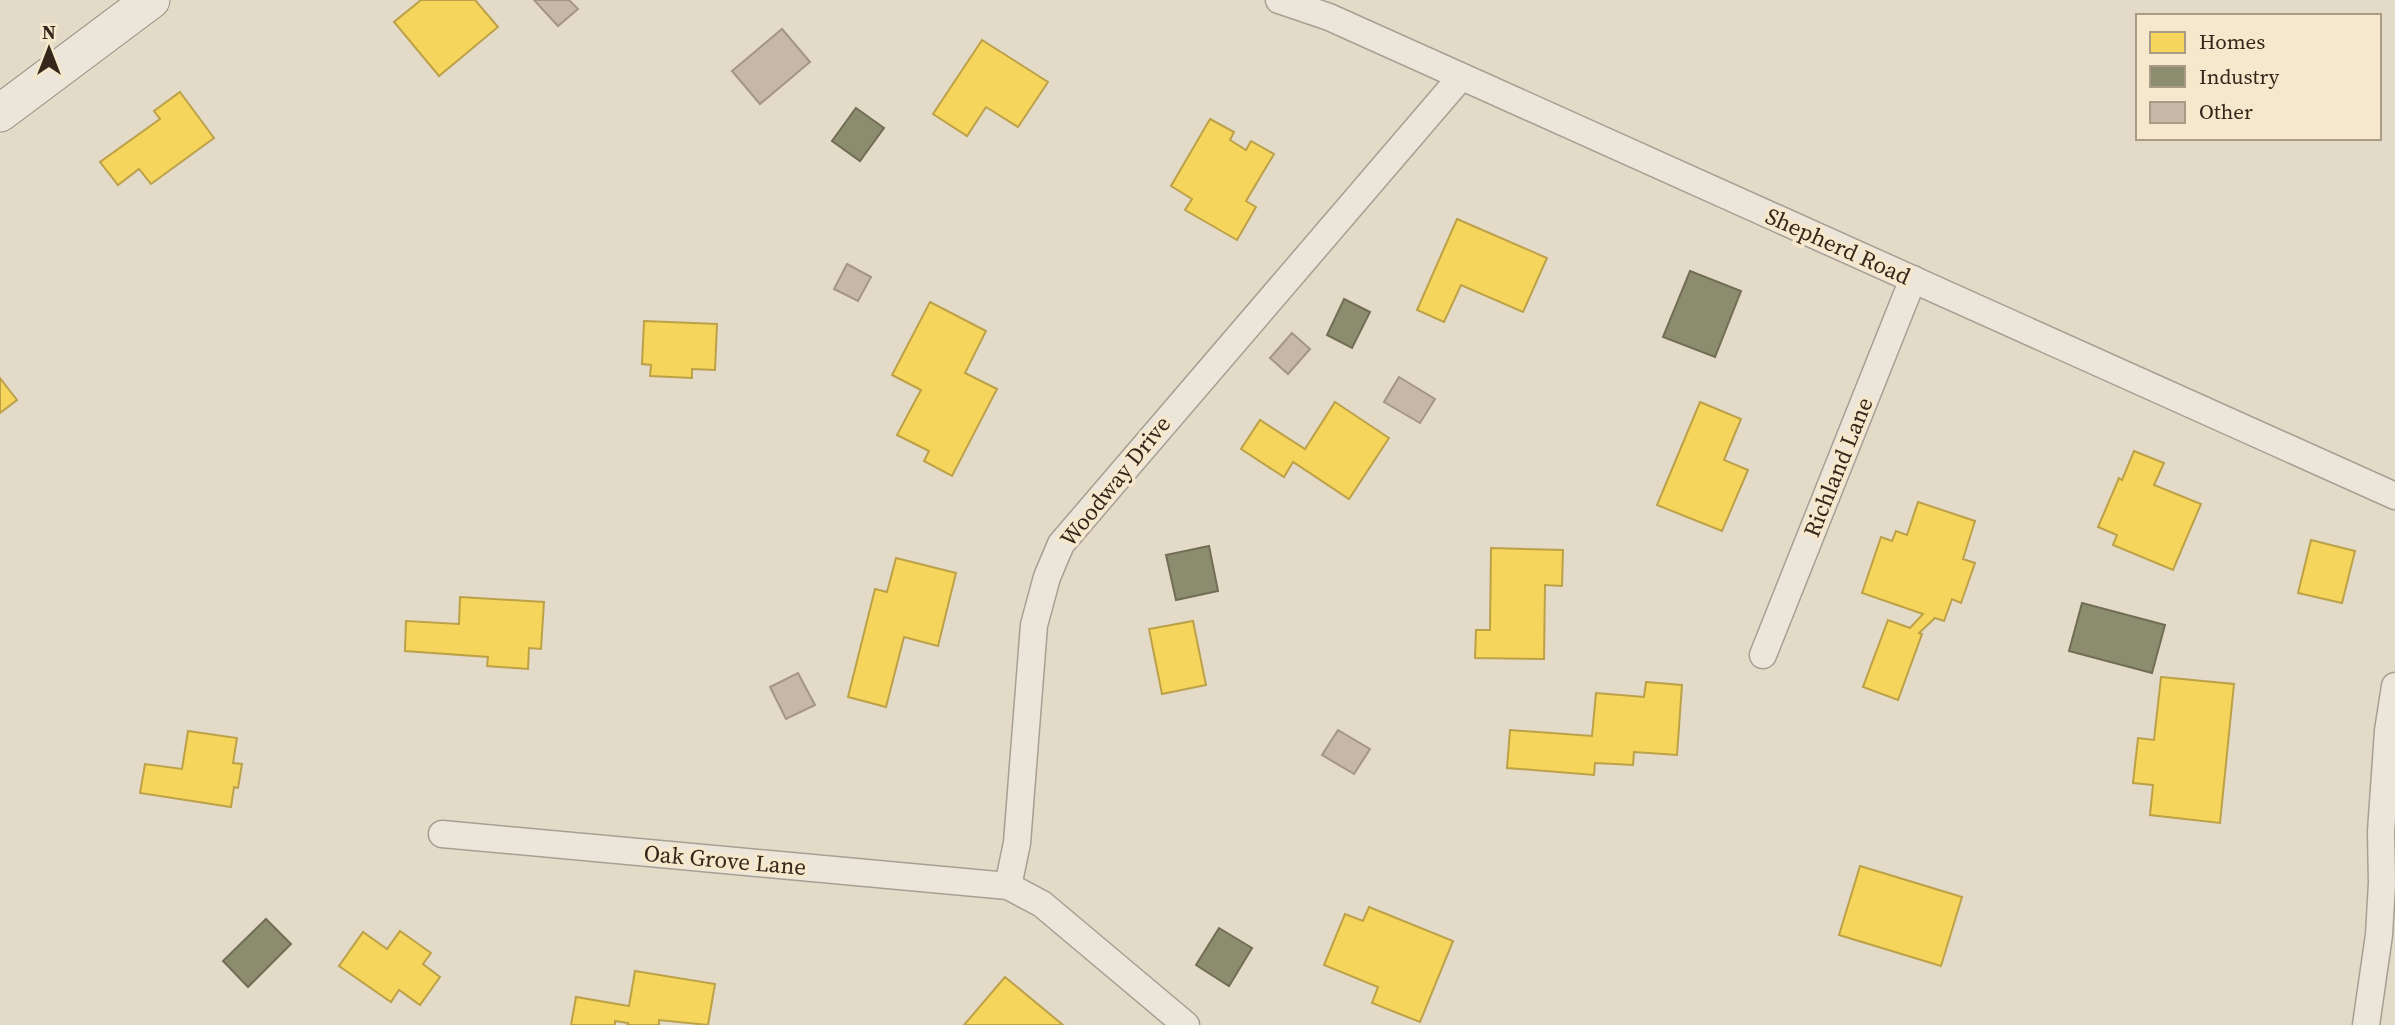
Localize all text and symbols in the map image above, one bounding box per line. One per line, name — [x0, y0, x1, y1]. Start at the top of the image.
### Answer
north arrow — [14, 14, 84, 84]
legend — [2136, 14, 2381, 140]
text: N — [42, 19, 56, 45]
text: Homes — [2199, 27, 2265, 56]
text: Industry — [2199, 62, 2279, 91]
text: Other — [2199, 97, 2253, 126]
street label: Shepherd Road — [1760, 200, 1916, 292]
street label: Richland Lane — [1795, 392, 1881, 542]
street label: Woodway Drive — [1052, 409, 1178, 553]
street label: Oak Grove Lane — [642, 837, 808, 883]

